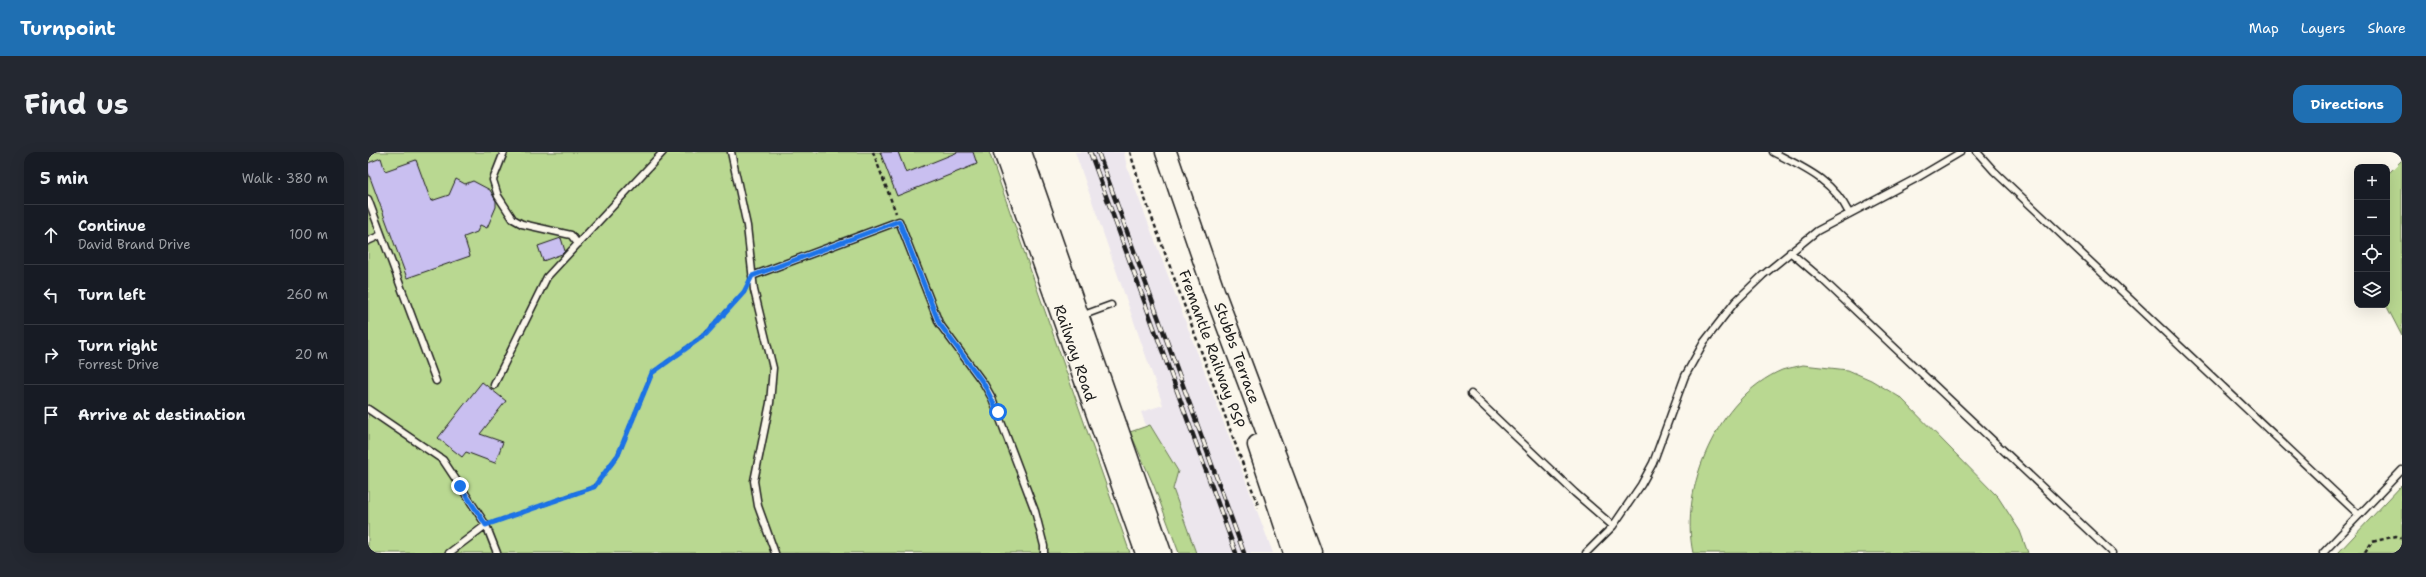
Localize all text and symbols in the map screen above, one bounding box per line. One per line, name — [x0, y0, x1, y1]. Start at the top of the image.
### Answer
text: Turnpoint — [20, 16, 116, 41]
text: Map — [2249, 19, 2279, 37]
text: Layers — [2301, 19, 2345, 37]
text: Share — [2367, 19, 2406, 37]
text: Find us — [24, 85, 129, 123]
button: Directions — [2293, 85, 2402, 123]
map controls — [2354, 164, 2390, 308]
button: + — [2354, 164, 2390, 200]
text: 5 min — [40, 167, 88, 189]
text: Walk · 380 m — [242, 170, 328, 187]
button: − — [2354, 200, 2390, 236]
text: Continue — [78, 216, 146, 236]
icon: ahead — [40, 224, 62, 246]
text: 100 m — [289, 226, 328, 243]
text: David Brand Drive — [78, 236, 191, 253]
button: locate — [2354, 236, 2390, 272]
street label: Fremantle Railway PSP — [1174, 267, 1250, 431]
button: layers — [2354, 272, 2390, 308]
icon: left — [40, 284, 62, 306]
text: Turn left — [78, 285, 146, 305]
text: 260 m — [286, 286, 328, 303]
street label: Stubbs Terrace — [1209, 300, 1265, 406]
street label: Railway Road — [1049, 302, 1101, 404]
text: Turn right — [78, 336, 158, 356]
icon: right — [40, 344, 62, 366]
text: 20 m — [295, 346, 328, 363]
text: Forrest Drive — [78, 356, 159, 373]
route start — [989, 403, 1007, 421]
icon: arrive — [40, 404, 62, 426]
text: Arrive at destination — [78, 405, 246, 425]
route end — [451, 477, 469, 495]

